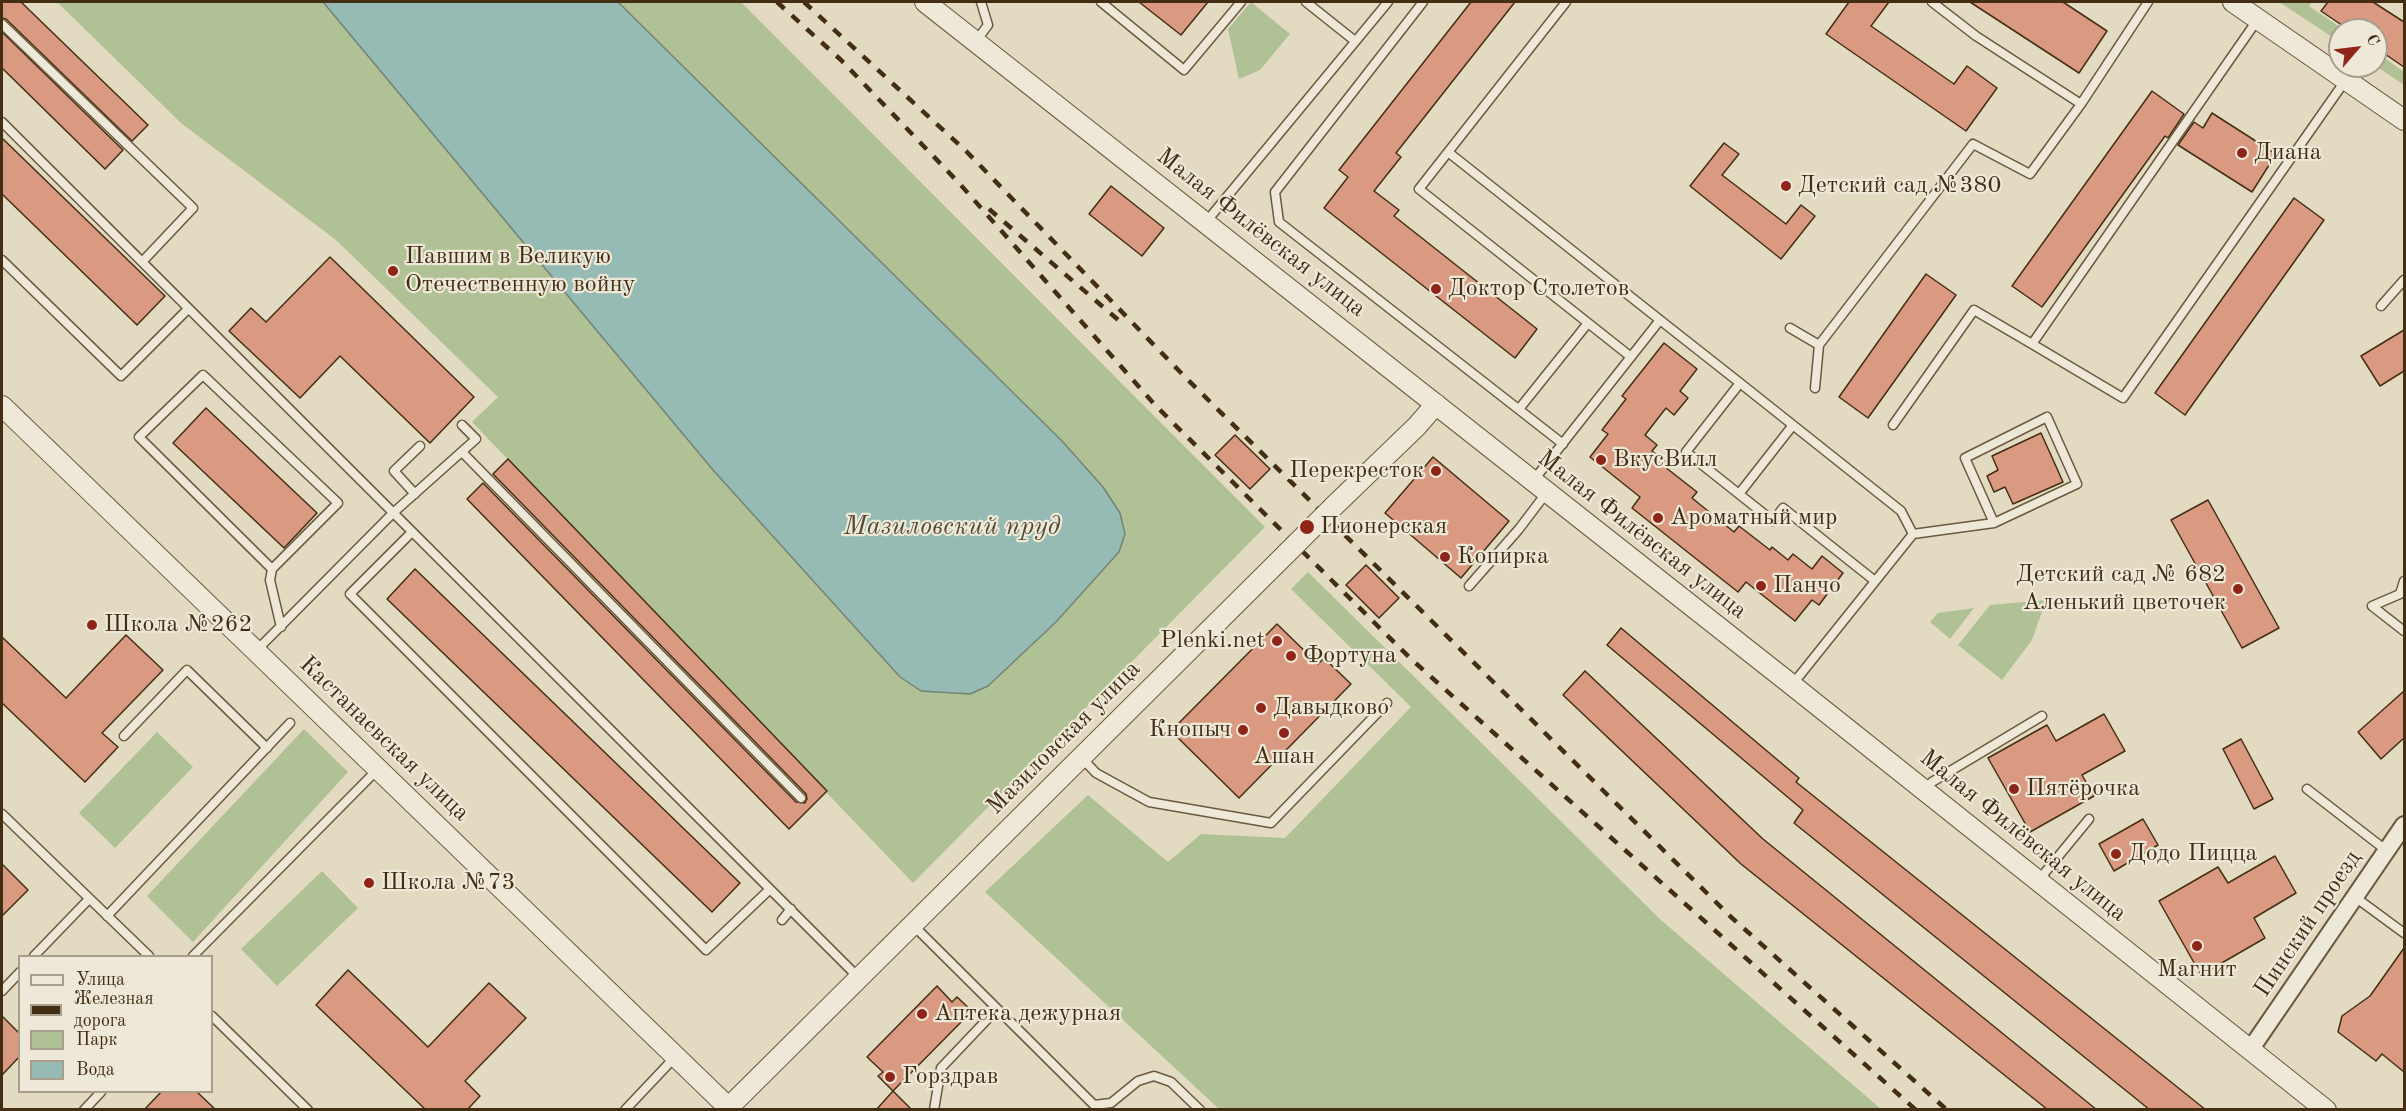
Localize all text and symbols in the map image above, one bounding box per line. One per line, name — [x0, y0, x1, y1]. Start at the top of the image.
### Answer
north arrow — [2328, 18, 2388, 78]
text: С — [2363, 32, 2382, 49]
place label: Диана — [2254, 139, 2322, 167]
street label: Малая Филёвская улица — [1151, 142, 1371, 324]
marker: Диана — [2235, 146, 2249, 160]
place label: Детский сад №380 — [1798, 172, 2001, 200]
marker: Детский сад №380 — [1779, 179, 1793, 193]
place label: Павшим в Великую Отечественную войну — [405, 243, 635, 299]
marker: Павшим в Великую Отечественную войну — [386, 264, 400, 278]
place label: Доктор Столетов — [1448, 275, 1629, 303]
marker: Доктор Столетов — [1429, 282, 1443, 296]
street label: Малая Филёвская улица — [1532, 444, 1752, 626]
place label: ВкусВилл — [1613, 446, 1717, 474]
marker: ВкусВилл — [1594, 453, 1608, 467]
place label: Перекресток — [1289, 457, 1424, 485]
marker: Перекресток — [1429, 464, 1443, 478]
place label: Ароматный мир — [1670, 504, 1837, 532]
water label: Мазиловский пруд — [844, 511, 1060, 543]
marker: Ароматный мир — [1651, 511, 1665, 525]
place label: Пионерская — [1320, 513, 1447, 541]
marker: Пионерская — [1298, 518, 1316, 536]
place label: Копирка — [1457, 543, 1549, 571]
marker: Копирка — [1438, 550, 1452, 564]
place label: Детский сад № 682 Аленький цветочек — [2016, 561, 2226, 617]
place label: Панчо — [1773, 572, 1841, 600]
marker: Панчо — [1754, 579, 1768, 593]
marker: Детский сад № 682 Аленький цветочек — [2231, 582, 2245, 596]
place label: Школа №262 — [104, 611, 252, 639]
marker: Школа №262 — [85, 618, 99, 632]
place label: Plenki.net — [1160, 627, 1265, 655]
marker: Plenki.net — [1270, 634, 1284, 648]
place label: Фортуна — [1303, 642, 1397, 670]
marker: Фортуна — [1284, 649, 1298, 663]
street label: Кастанаевская улица — [293, 650, 475, 828]
street label: Мазиловская улица — [981, 655, 1147, 821]
place label: Давыдково — [1273, 694, 1389, 722]
marker: Давыдково — [1254, 701, 1268, 715]
place label: Кнопыч — [1149, 716, 1231, 744]
marker: Кнопыч — [1236, 723, 1250, 737]
marker: Ашан — [1277, 726, 1291, 740]
place label: Ашан — [1253, 743, 1315, 771]
street label: Малая Филёвская улица — [1914, 744, 2132, 928]
place label: Пятёрочка — [2026, 775, 2140, 803]
marker: Пятёрочка — [2007, 782, 2021, 796]
place label: Додо Пицца — [2128, 840, 2257, 868]
street label: Пинский проезд — [2248, 845, 2368, 1003]
marker: Додо Пицца — [2109, 847, 2123, 861]
place label: Школа №73 — [381, 869, 516, 897]
marker: Школа №73 — [362, 876, 376, 890]
marker: Магнит — [2190, 939, 2204, 953]
legend — [18, 955, 213, 1093]
place label: Магнит — [2157, 956, 2237, 984]
text: Улица — [76, 971, 125, 989]
text: Железная дорога — [74, 990, 154, 1030]
place label: Аптека дежурная — [934, 1000, 1121, 1028]
marker: Аптека дежурная — [915, 1007, 929, 1021]
text: Парк — [76, 1031, 117, 1049]
text: Вода — [76, 1061, 115, 1079]
place label: Горздрав — [902, 1063, 998, 1091]
marker: Горздрав — [883, 1070, 897, 1084]

